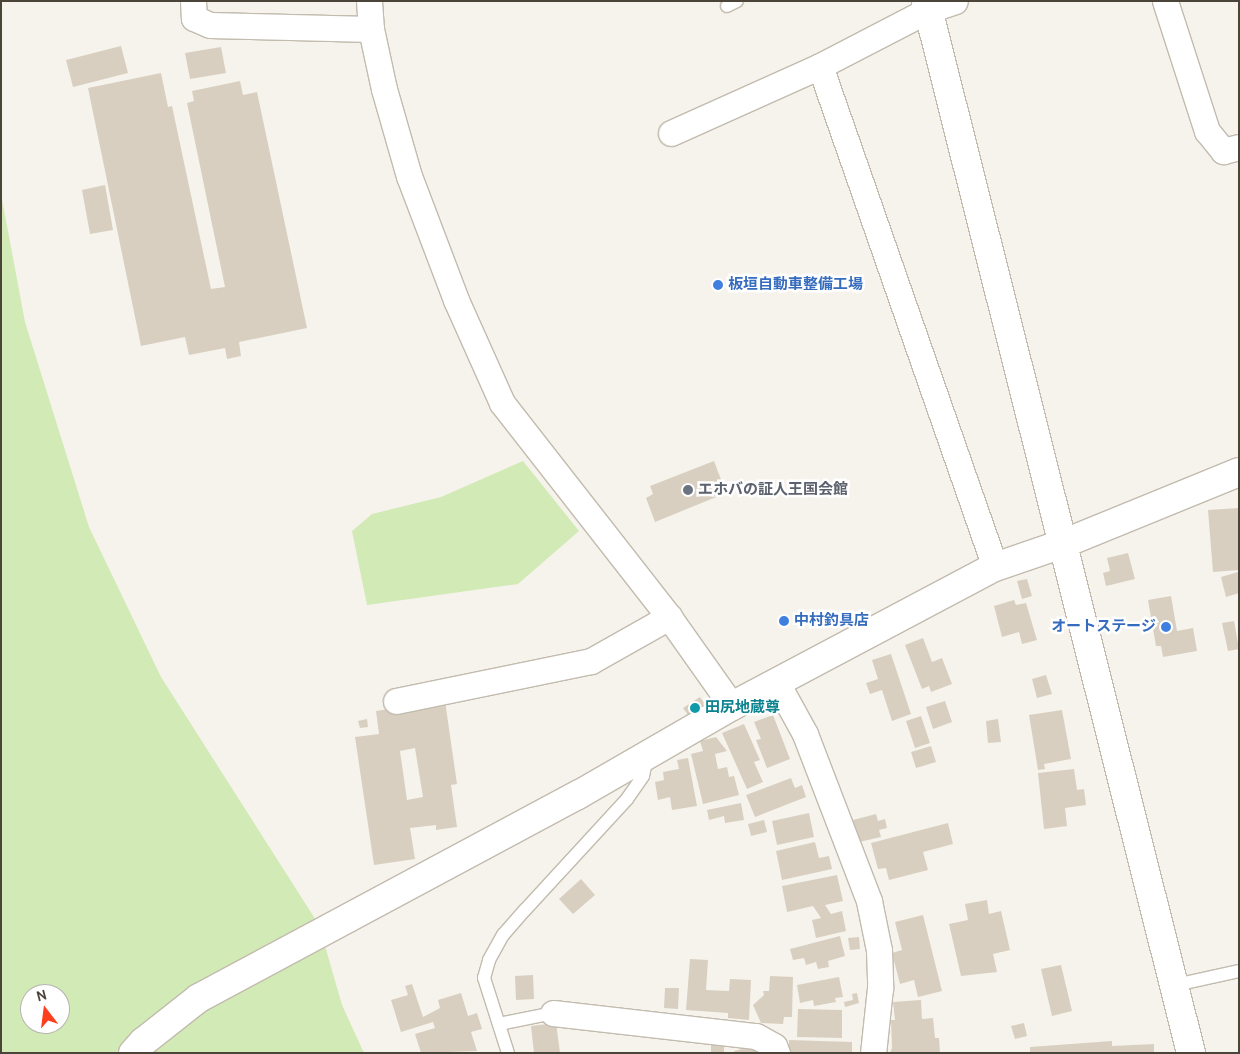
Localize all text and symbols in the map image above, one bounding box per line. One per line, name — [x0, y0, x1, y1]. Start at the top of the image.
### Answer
place label: 板垣自動車整備工場 — [728, 276, 863, 294]
marker: 板垣自動車整備工場 — [712, 279, 724, 291]
place label: エホバの証人王国会館 — [698, 481, 848, 499]
marker: エホバの証人王国会館 — [682, 484, 694, 496]
place label: 中村釣具店 — [794, 612, 869, 630]
marker: 中村釣具店 — [778, 615, 790, 627]
place label: オートステージ — [1051, 618, 1156, 636]
marker: オートステージ — [1160, 621, 1172, 633]
place label: 田尻地蔵尊 — [705, 699, 780, 717]
marker: 田尻地蔵尊 — [689, 702, 701, 714]
north arrow — [20, 984, 70, 1034]
text: N — [34, 986, 48, 1005]

